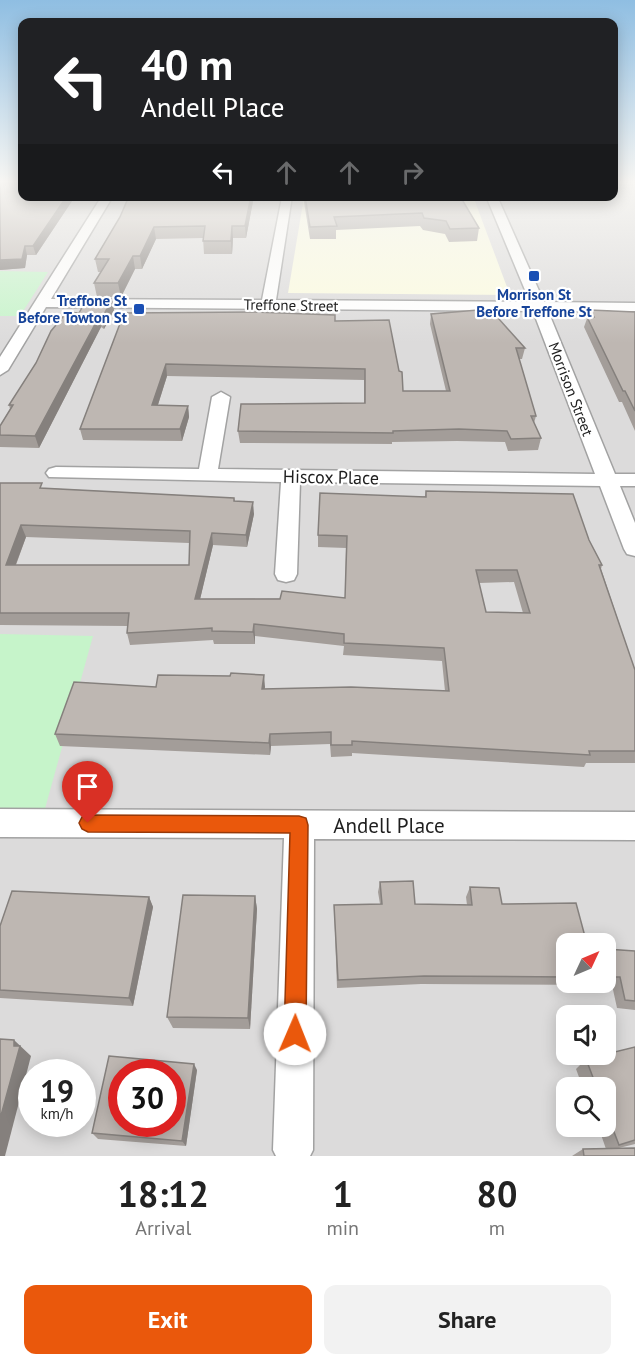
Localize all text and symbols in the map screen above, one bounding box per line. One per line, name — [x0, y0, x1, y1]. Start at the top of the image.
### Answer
text: 40 m — [141, 37, 233, 92]
icon: left — [42, 42, 120, 120]
text: Andell Place — [141, 90, 284, 124]
icon: left — [207, 156, 240, 189]
icon: ahead — [270, 156, 303, 189]
icon: ahead — [333, 156, 366, 189]
icon: right — [396, 156, 429, 189]
marker: Morrison St Before Treffone St — [527, 269, 541, 283]
place label: Morrison St Before Treffone St — [476, 285, 593, 321]
place label: Treffone St Before Towton St — [18, 291, 128, 327]
street label: Treffone Street — [243, 295, 339, 315]
marker: Treffone St Before Towton St — [132, 302, 146, 316]
street label: Morrison Street — [544, 339, 598, 439]
street label: Hiscox Place — [283, 465, 379, 489]
pin — [62, 761, 113, 823]
icon: arrive — [71, 770, 104, 803]
street label: Andell Place — [333, 812, 445, 839]
north arrow — [556, 933, 616, 993]
map controls — [556, 933, 616, 1137]
position arrow — [263, 1002, 327, 1066]
button: sound — [556, 1005, 616, 1065]
speed limit sign: 30 — [108, 1059, 186, 1137]
text: 19 — [40, 1071, 74, 1110]
button: search — [556, 1077, 616, 1137]
text: km/h — [41, 1104, 73, 1123]
text: 18:12 — [118, 1170, 209, 1217]
text: 1 — [333, 1170, 353, 1217]
text: 80 — [477, 1170, 517, 1217]
text: Arrival — [135, 1215, 191, 1241]
text: min — [326, 1215, 359, 1241]
text: m — [489, 1215, 505, 1241]
button: Exit — [24, 1285, 312, 1354]
button: Share — [324, 1285, 611, 1354]

